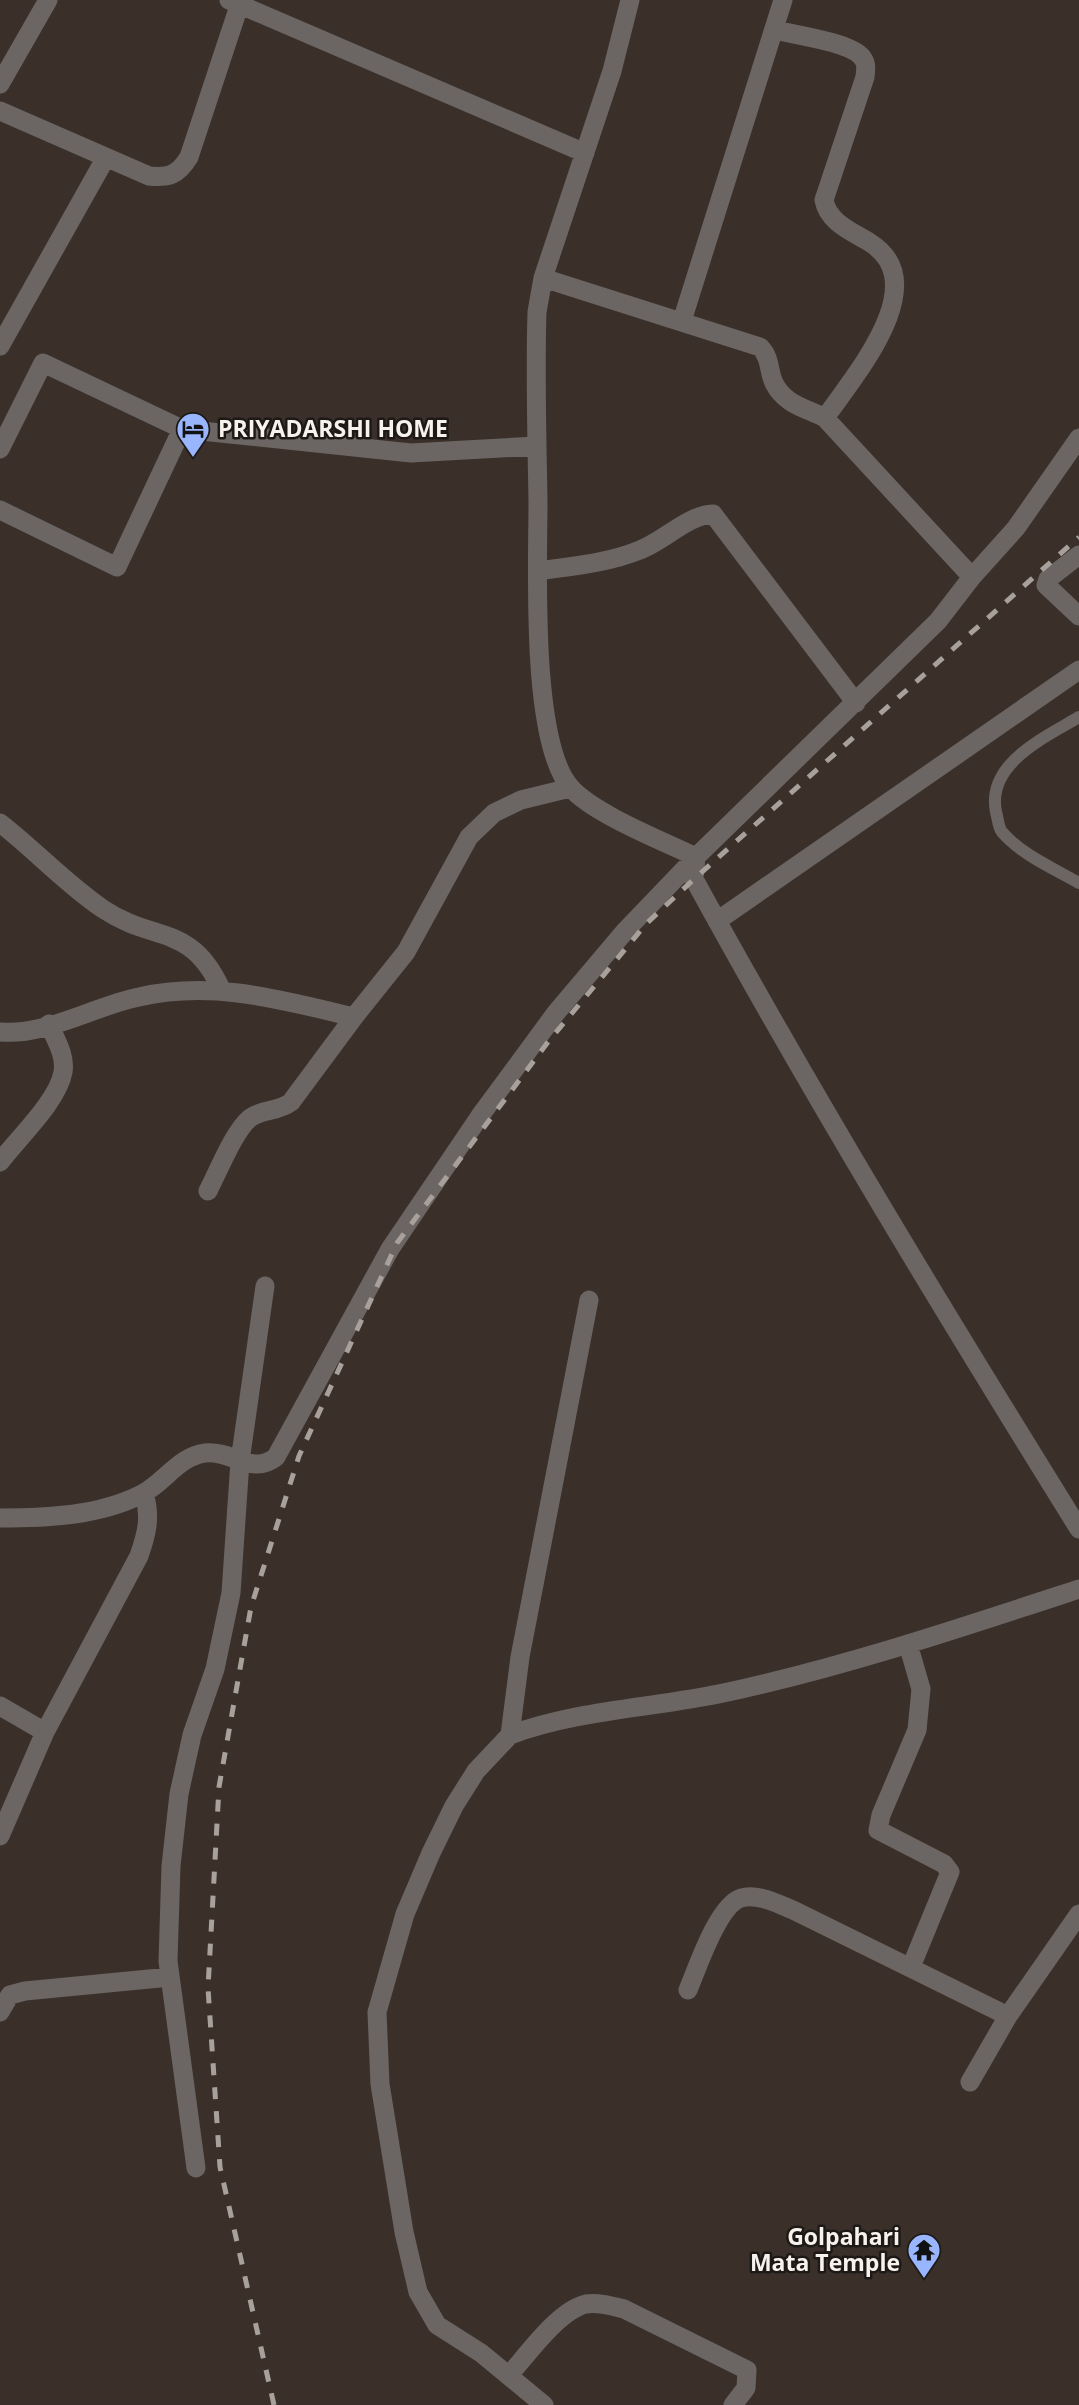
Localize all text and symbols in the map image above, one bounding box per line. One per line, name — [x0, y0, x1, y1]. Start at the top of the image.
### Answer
hotel icon: PRIYADARSHI HOME — [174, 410, 212, 459]
place label: PRIYADARSHI HOME — [218, 412, 448, 444]
place label: Golpahari Mata Temple — [750, 2220, 900, 2278]
temple icon: Golpahari Mata Temple — [905, 2231, 943, 2280]

